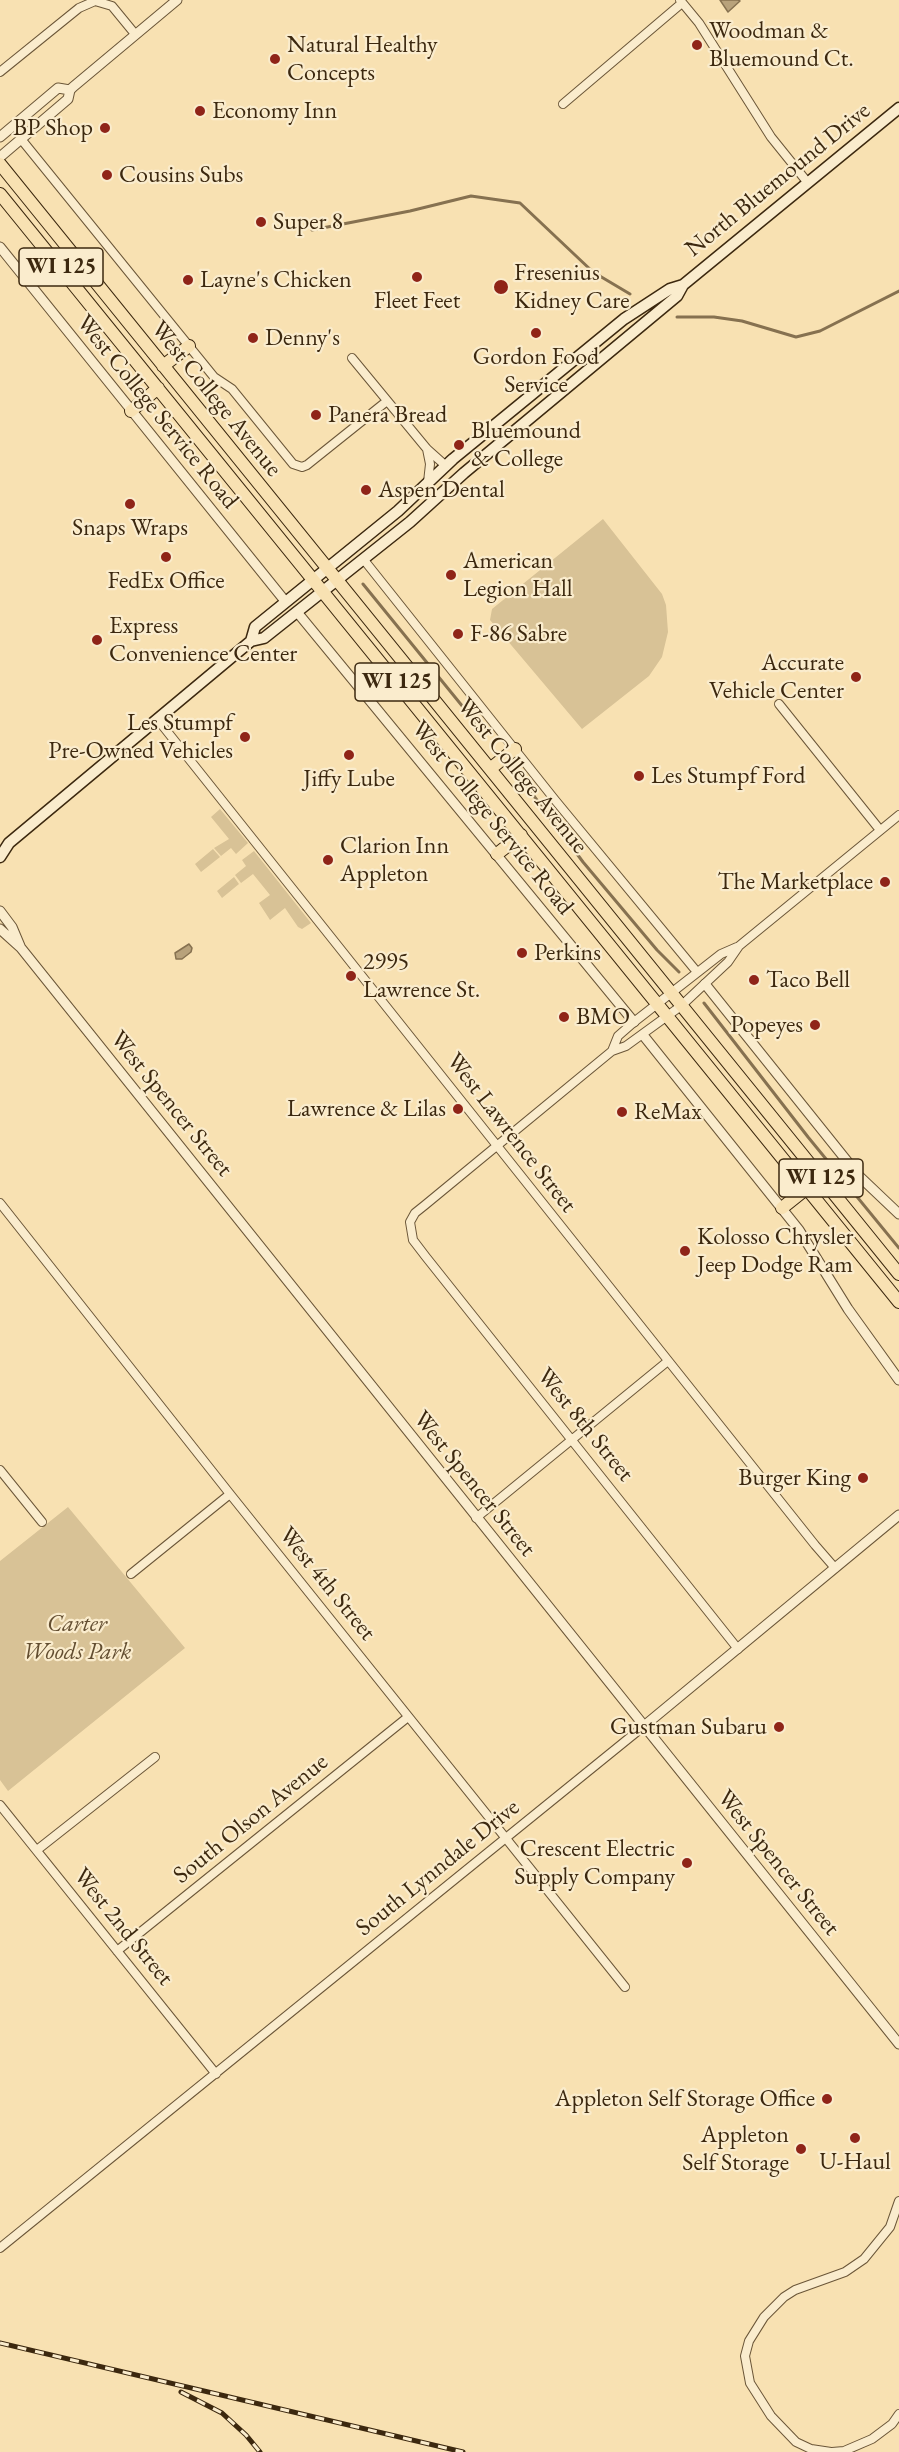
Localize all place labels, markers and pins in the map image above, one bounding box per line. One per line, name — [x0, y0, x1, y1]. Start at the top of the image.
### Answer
place label: Woodman & Bluemound Ct. — [709, 17, 854, 73]
place label: Natural Healthy Concepts — [287, 31, 438, 87]
marker: Woodman & Bluemound Ct. — [690, 38, 704, 52]
marker: Natural Healthy Concepts — [268, 52, 282, 66]
place label: Economy Inn — [212, 97, 337, 125]
marker: Economy Inn — [193, 104, 207, 118]
place label: BP Shop — [13, 114, 93, 142]
marker: BP Shop — [98, 121, 112, 135]
place label: Cousins Subs — [119, 161, 243, 189]
marker: Cousins Subs — [100, 168, 114, 182]
place label: Super 8 — [273, 208, 343, 236]
marker: Super 8 — [254, 215, 268, 229]
place label: Fresenius Kidney Care — [514, 259, 630, 315]
place label: Layne's Chicken — [200, 266, 352, 294]
marker: Fleet Feet — [410, 270, 424, 284]
marker: Layne's Chicken — [181, 273, 195, 287]
marker: Fresenius Kidney Care — [492, 278, 510, 296]
place label: Fleet Feet — [374, 287, 460, 315]
place label: Denny's — [265, 324, 340, 352]
marker: Gordon Food Service — [529, 326, 543, 340]
marker: Denny's — [246, 331, 260, 345]
place label: Gordon Food Service — [473, 343, 599, 399]
place label: Panera Bread — [328, 401, 447, 429]
marker: Panera Bread — [309, 408, 323, 422]
place label: Bluemound & College — [471, 417, 581, 473]
marker: Bluemound & College — [452, 438, 466, 452]
place label: Aspen Dental — [378, 476, 505, 504]
marker: Aspen Dental — [359, 483, 373, 497]
marker: Snaps Wraps — [123, 497, 137, 511]
place label: Snaps Wraps — [72, 514, 188, 542]
place label: American Legion Hall — [463, 547, 573, 603]
marker: FedEx Office — [159, 550, 173, 564]
place label: FedEx Office — [107, 567, 225, 595]
marker: American Legion Hall — [444, 568, 458, 582]
place label: Express Convenience Center — [109, 612, 297, 668]
place label: F-86 Sabre — [470, 620, 567, 648]
marker: F-86 Sabre — [451, 627, 465, 641]
marker: Express Convenience Center — [90, 633, 104, 647]
place label: Accurate Vehicle Center — [709, 649, 844, 705]
marker: Accurate Vehicle Center — [849, 670, 863, 684]
place label: Les Stumpf Pre-Owned Vehicles — [48, 709, 233, 765]
marker: Les Stumpf Pre-Owned Vehicles — [238, 730, 252, 744]
marker: Jiffy Lube — [342, 748, 356, 762]
place label: Les Stumpf Ford — [651, 762, 805, 790]
place label: Jiffy Lube — [303, 765, 395, 793]
marker: Les Stumpf Ford — [632, 769, 646, 783]
place label: Clarion Inn Appleton — [340, 832, 449, 888]
marker: Clarion Inn Appleton — [321, 853, 335, 867]
place label: The Marketplace — [717, 868, 873, 896]
marker: The Marketplace — [878, 875, 892, 889]
place label: Perkins — [534, 939, 601, 967]
marker: Perkins — [515, 946, 529, 960]
place label: 2995 Lawrence St. — [363, 948, 480, 1004]
place label: Taco Bell — [766, 966, 850, 994]
marker: 2995 Lawrence St. — [344, 969, 358, 983]
marker: Taco Bell — [747, 973, 761, 987]
place label: BMO — [576, 1003, 630, 1031]
marker: BMO — [557, 1010, 571, 1024]
place label: Popeyes — [730, 1011, 803, 1039]
marker: Popeyes — [808, 1018, 822, 1032]
place label: Lawrence & Lilas — [287, 1095, 446, 1123]
place label: ReMax — [634, 1098, 702, 1126]
marker: Lawrence & Lilas — [451, 1102, 465, 1116]
marker: ReMax — [615, 1105, 629, 1119]
place label: Kolosso Chrysler Jeep Dodge Ram — [697, 1223, 854, 1279]
marker: Kolosso Chrysler Jeep Dodge Ram — [678, 1244, 692, 1258]
place label: Burger King — [738, 1464, 851, 1492]
marker: Burger King — [856, 1471, 870, 1485]
place label: Gustman Subaru — [610, 1713, 767, 1741]
marker: Gustman Subaru — [772, 1720, 786, 1734]
place label: Crescent Electric Supply Company — [514, 1835, 675, 1891]
marker: Crescent Electric Supply Company — [680, 1856, 694, 1870]
place label: Appleton Self Storage Office — [555, 2085, 815, 2113]
marker: Appleton Self Storage Office — [820, 2092, 834, 2106]
place label: Appleton Self Storage — [682, 2121, 789, 2177]
marker: U-Haul — [848, 2131, 862, 2145]
marker: Appleton Self Storage — [794, 2142, 808, 2156]
place label: U-Haul — [819, 2148, 891, 2176]

